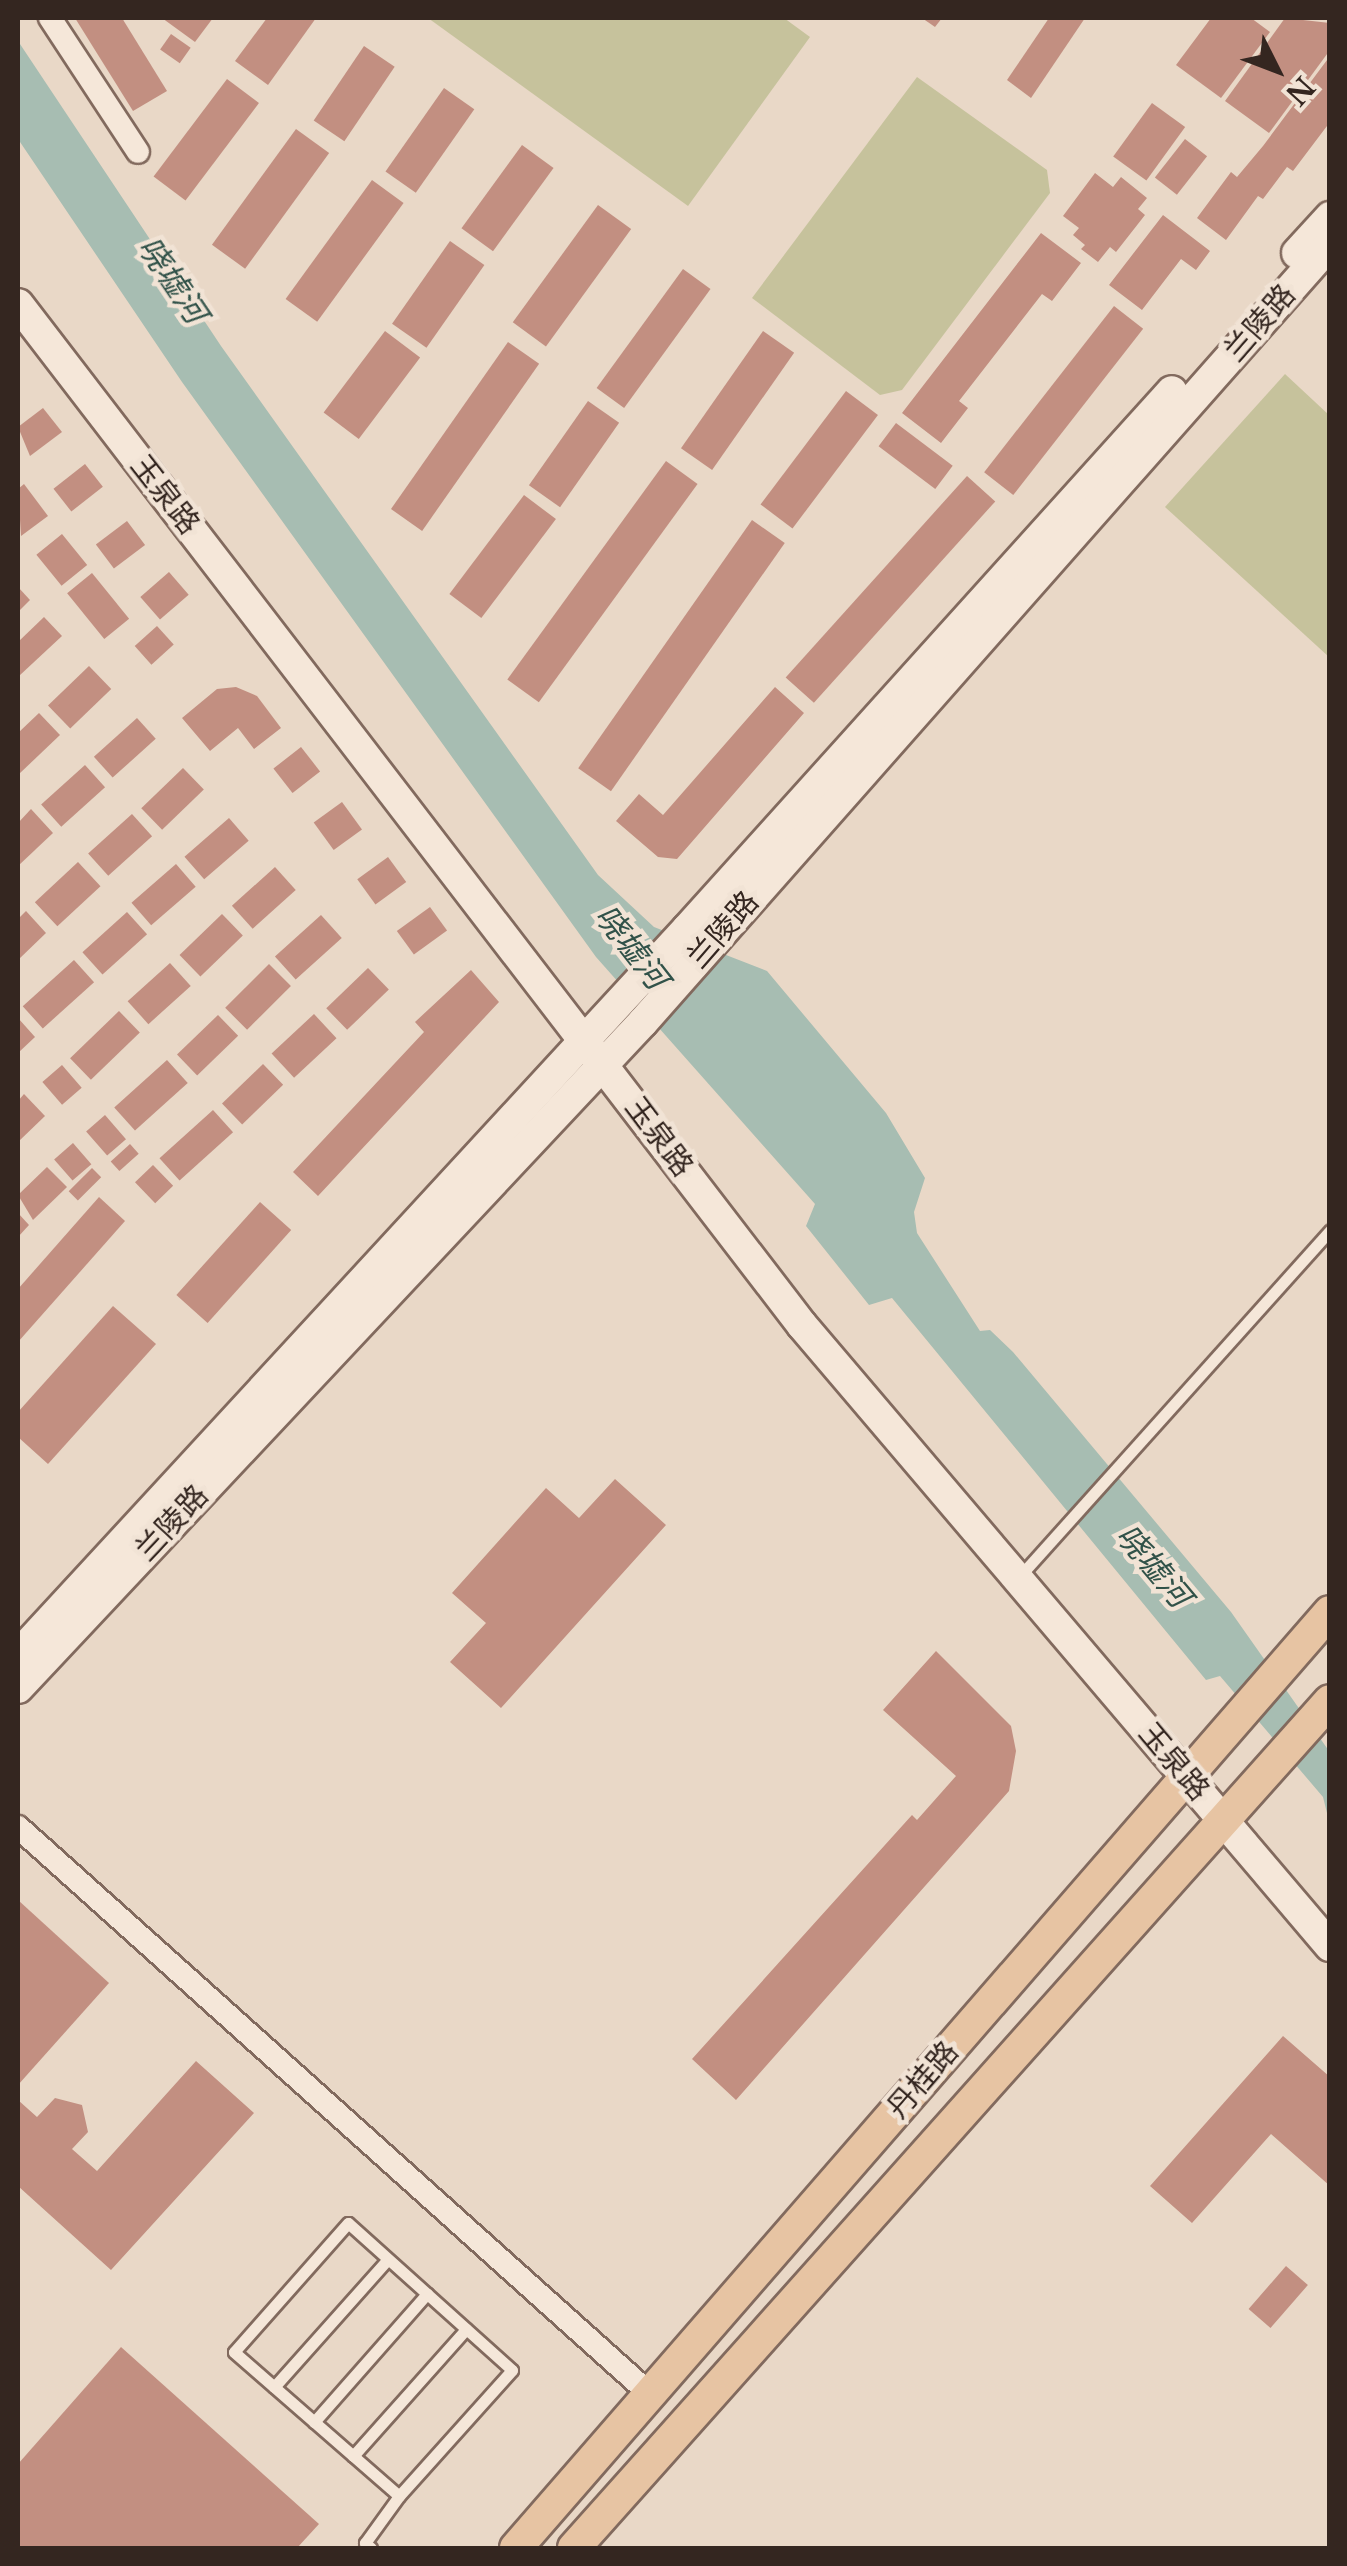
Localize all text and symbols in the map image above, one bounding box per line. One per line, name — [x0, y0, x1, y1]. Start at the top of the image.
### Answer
north arrow — [1227, 20, 1327, 120]
text: N — [1278, 69, 1321, 112]
water label: 哓墟河 — [129, 229, 215, 331]
street label: 兰陵路 — [1217, 277, 1303, 369]
street label: 玉泉路 — [123, 448, 207, 542]
street label: 兰陵路 — [680, 884, 766, 976]
water label: 哓墟河 — [586, 897, 676, 997]
street label: 玉泉路 — [618, 1090, 700, 1184]
street label: 兰陵路 — [128, 1478, 216, 1568]
water label: 哓墟河 — [1107, 1517, 1199, 1615]
street label: 玉泉路 — [1131, 1716, 1217, 1808]
street label: 丹桂路 — [880, 2034, 966, 2126]

